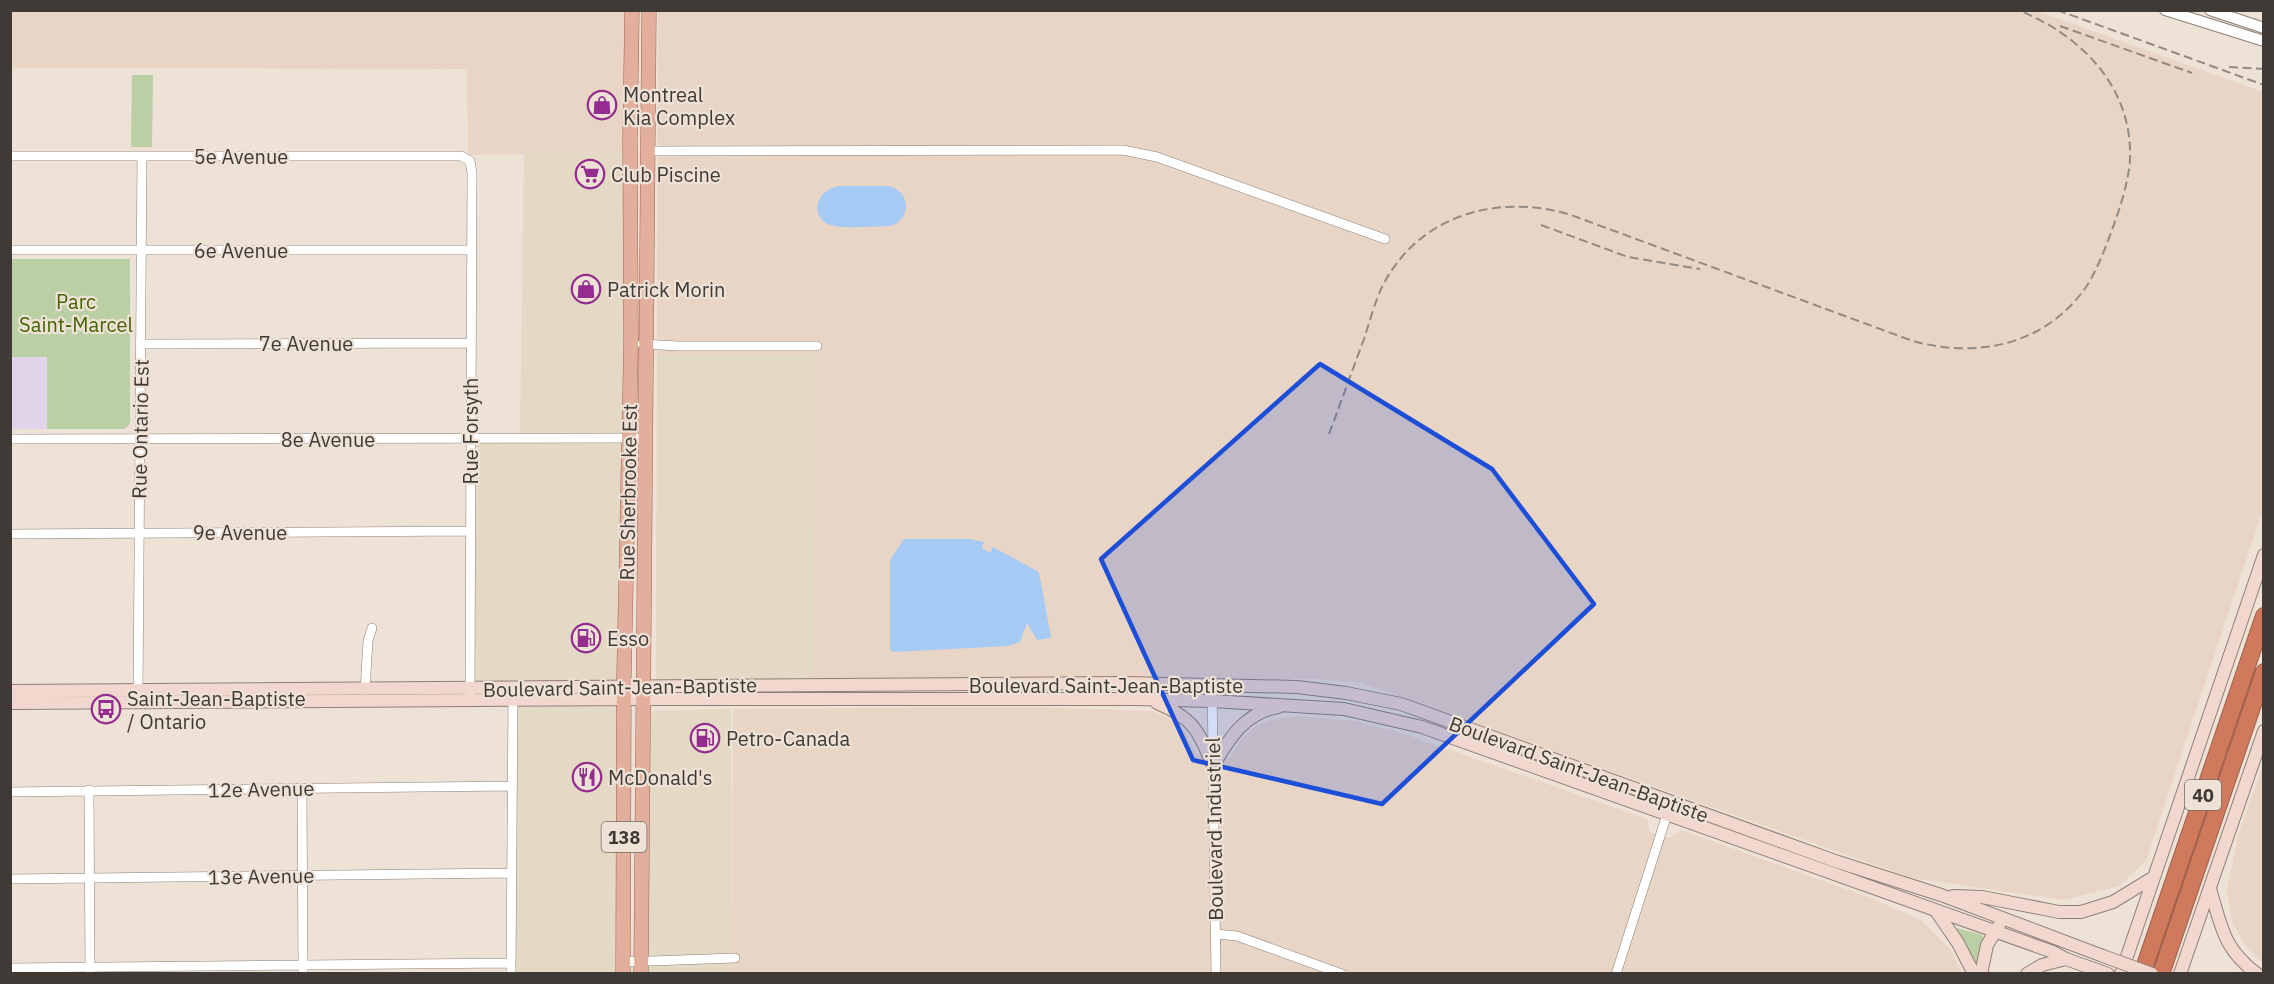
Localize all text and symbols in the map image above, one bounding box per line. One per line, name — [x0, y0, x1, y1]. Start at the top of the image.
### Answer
place label: Montreal Kia Complex — [623, 81, 735, 131]
shop icon: Montreal Kia Complex — [586, 89, 618, 121]
street label: 5e Avenue — [194, 143, 288, 170]
supermarket icon: Club Piscine — [574, 158, 606, 190]
place label: Club Piscine — [611, 161, 721, 188]
street label: 6e Avenue — [194, 237, 288, 264]
shop icon: Patrick Morin — [570, 273, 602, 305]
place label: Patrick Morin — [607, 276, 725, 303]
park label: Parc Saint-Marcel — [19, 288, 133, 338]
street label: 7e Avenue — [259, 330, 353, 357]
street label: Rue Ontario Est — [125, 359, 155, 499]
street label: Rue Forsyth — [457, 378, 484, 484]
street label: Rue Sherbrooke Est — [613, 403, 643, 581]
street label: 8e Avenue — [281, 426, 375, 453]
street label: 9e Avenue — [193, 519, 287, 546]
fuel station icon: Esso — [570, 622, 602, 654]
place label: Esso — [607, 625, 649, 652]
street label: Boulevard Saint-Jean-Baptiste — [483, 671, 757, 703]
street label: Boulevard Saint-Jean-Baptiste — [969, 672, 1243, 699]
place label: Saint-Jean-Baptiste / Ontario — [127, 685, 306, 735]
bus stop icon: Saint-Jean-Baptiste / Ontario — [90, 693, 122, 725]
street label: Boulevard Saint-Jean-Baptiste — [1445, 709, 1713, 829]
fuel station icon: Petro-Canada — [689, 722, 721, 754]
place label: Petro-Canada — [726, 725, 850, 752]
street label: Boulevard Industriel — [1199, 737, 1229, 921]
restaurant icon: McDonald's — [571, 761, 603, 793]
place label: McDonald's — [608, 764, 713, 791]
street label: 12e Avenue — [208, 775, 314, 803]
road number: 40 — [2185, 780, 2221, 810]
road number: 138 — [602, 822, 646, 852]
street label: 13e Avenue — [208, 862, 314, 890]

